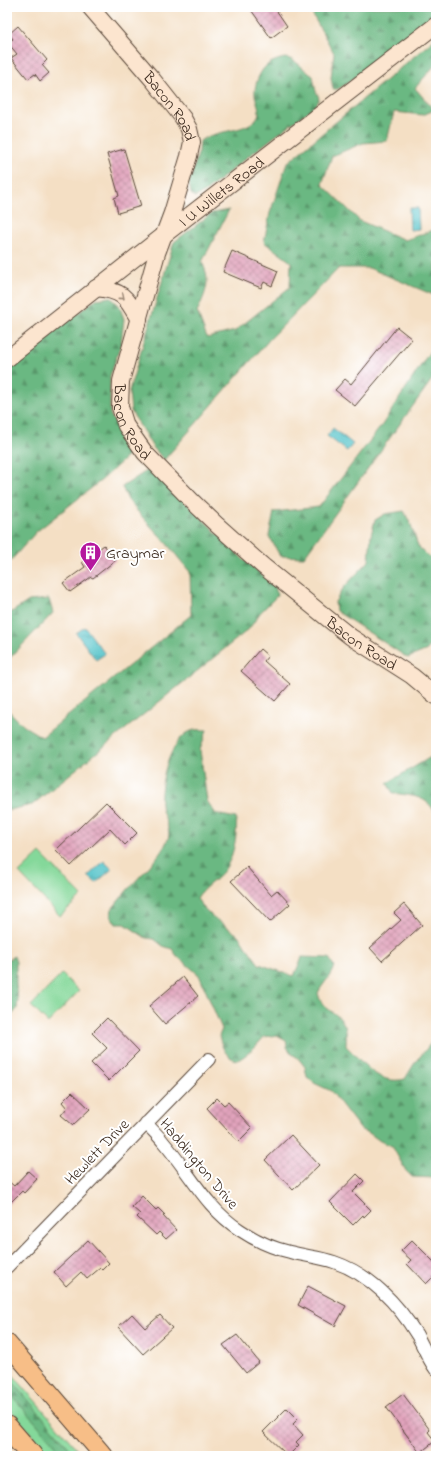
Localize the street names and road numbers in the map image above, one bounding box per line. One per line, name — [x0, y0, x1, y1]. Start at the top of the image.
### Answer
street label: Bacon Road — [136, 66, 201, 143]
street label: I U Willets Road — [174, 152, 270, 234]
street label: Bacon Road — [106, 382, 156, 467]
street label: Bacon Road — [319, 611, 401, 677]
street label: Hewlett Drive — [59, 1113, 136, 1191]
street label: Haddington Drive — [153, 1113, 244, 1216]

